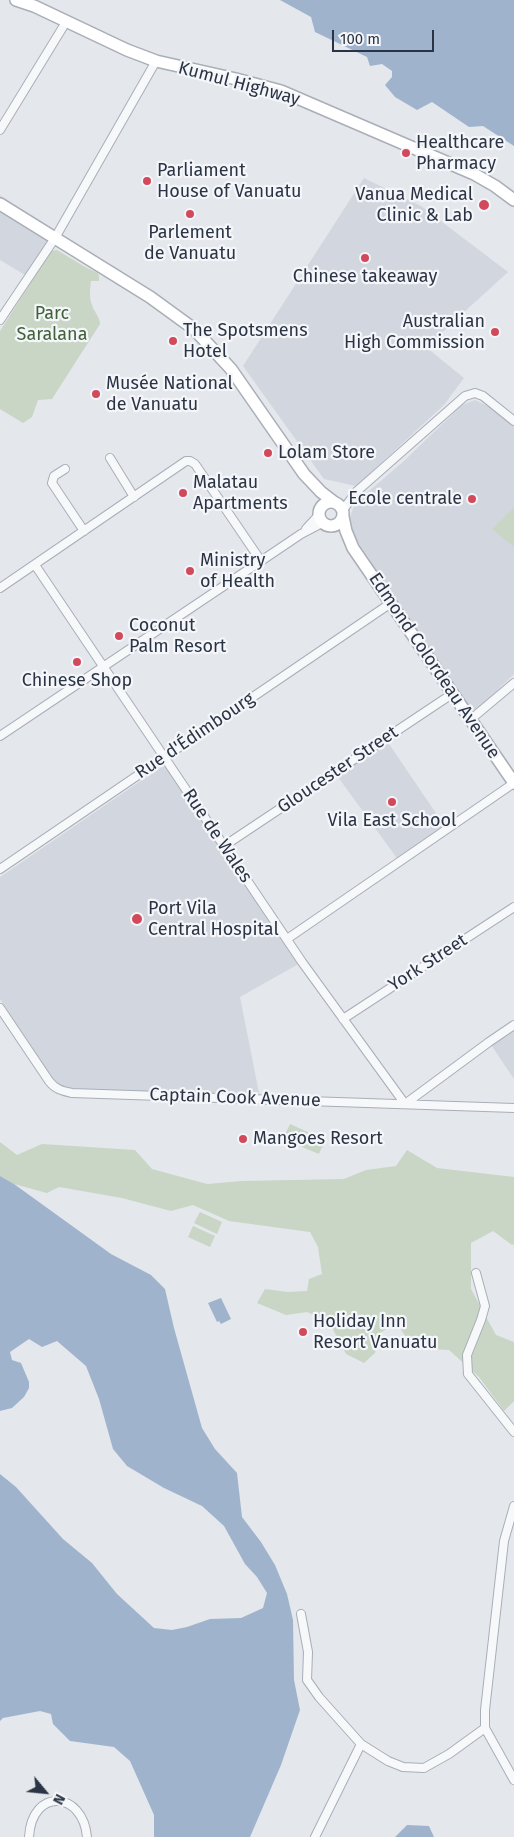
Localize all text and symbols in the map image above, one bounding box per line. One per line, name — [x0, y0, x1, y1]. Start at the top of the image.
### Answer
scale bar — [334, 20, 436, 52]
text: 100 m — [340, 30, 380, 48]
street label: Kumul Highway — [176, 57, 302, 111]
place label: Healthcare Pharmacy — [416, 132, 504, 174]
marker: Healthcare Pharmacy — [400, 147, 412, 159]
place label: Parliament House of Vanuatu — [157, 160, 301, 202]
marker: Parliament House of Vanuatu — [141, 175, 153, 187]
place label: Vanua Medical Clinic & Lab — [355, 184, 473, 226]
marker: Vanua Medical Clinic & Lab — [477, 198, 491, 212]
marker: Parlement de Vanuatu — [184, 208, 196, 220]
place label: Parlement de Vanuatu — [144, 222, 236, 264]
marker: Chinese takeaway — [359, 252, 371, 264]
place label: Chinese takeaway — [293, 266, 437, 288]
park label: Parc Saralana — [17, 303, 87, 346]
place label: Australian High Commission — [344, 311, 485, 354]
place label: The Spotsmens Hotel — [183, 320, 308, 362]
marker: Australian High Commission — [489, 326, 501, 338]
marker: The Spotsmens Hotel — [167, 335, 179, 347]
place label: Musée National de Vanuatu — [106, 373, 233, 416]
marker: Musée National de Vanuatu — [90, 388, 102, 400]
place label: Lolam Store — [278, 442, 375, 464]
marker: Lolam Store — [262, 447, 274, 459]
place label: Malatau Apartments — [193, 472, 288, 514]
marker: Malatau Apartments — [177, 487, 189, 499]
place label: Ecole centrale — [348, 488, 462, 510]
marker: Ecole centrale — [466, 493, 478, 505]
place label: Ministry of Health — [200, 550, 275, 592]
marker: Ministry of Health — [184, 565, 196, 577]
street label: Edmond Colordeau Avenue — [364, 569, 504, 763]
place label: Coconut Palm Resort — [129, 615, 226, 658]
marker: Coconut Palm Resort — [113, 630, 125, 642]
marker: Chinese Shop — [71, 656, 83, 668]
place label: Chinese Shop — [22, 670, 132, 692]
street label: Rue d'Édimbourg — [131, 688, 259, 784]
street label: Gloucester Street — [274, 722, 402, 818]
street label: Rue de Wales — [178, 785, 256, 887]
marker: Vila East School — [386, 796, 398, 808]
place label: Vila East School — [328, 810, 456, 832]
place label: Port Vila Central Hospital — [148, 898, 279, 941]
marker: Port Vila Central Hospital — [130, 912, 144, 926]
street label: York Street — [385, 930, 471, 996]
street label: Captain Cook Avenue — [149, 1084, 321, 1112]
place label: Mangoes Resort — [253, 1128, 383, 1150]
marker: Mangoes Resort — [237, 1133, 249, 1145]
place label: Holiday Inn Resort Vanuatu — [313, 1311, 437, 1354]
marker: Holiday Inn Resort Vanuatu — [297, 1326, 309, 1338]
north arrow — [20, 1767, 70, 1817]
text: N — [49, 1791, 68, 1807]

